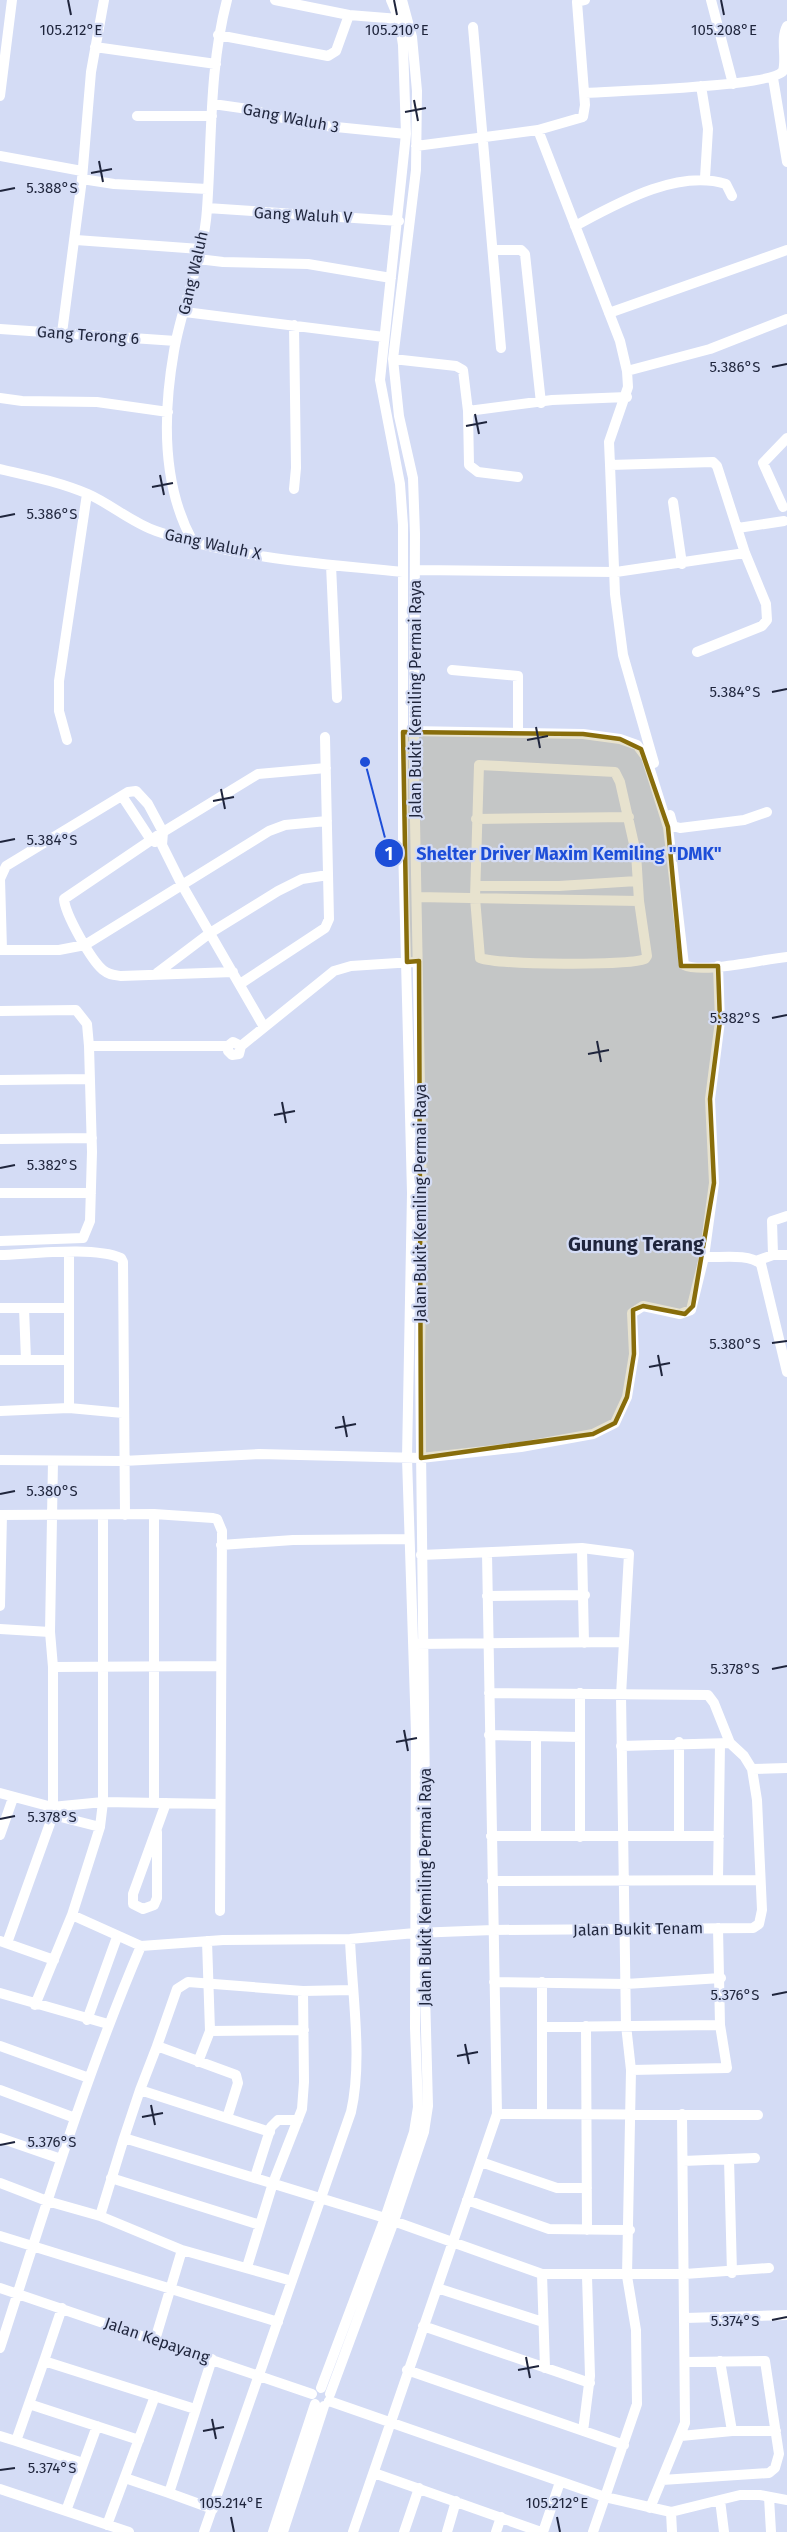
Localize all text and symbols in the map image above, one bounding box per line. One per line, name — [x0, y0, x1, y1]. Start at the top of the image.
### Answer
text: 105.212°E — [40, 21, 102, 39]
text: 105.210°E — [365, 21, 429, 39]
text: 105.208°E — [691, 21, 757, 39]
street label: Gang Waluh 3 — [241, 99, 341, 137]
text: 5.388°S — [26, 179, 78, 197]
street label: Gang Waluh V — [253, 203, 353, 227]
street label: Gang Waluh — [174, 229, 212, 317]
street label: Gang Terong 6 — [36, 322, 140, 348]
text: 5.386°S — [710, 358, 760, 376]
text: 5.386°S — [27, 505, 77, 523]
street label: Gang Waluh X — [163, 524, 263, 564]
street label: Jalan Bukit Kemiling Permai Raya — [406, 580, 425, 818]
text: 5.384°S — [709, 683, 761, 701]
text: 5.384°S — [26, 831, 78, 849]
callout: Shelter Driver Maxim Kemiling "DMK" — [374, 835, 733, 871]
text: 1 — [385, 843, 393, 865]
text: Shelter Driver Maxim Kemiling "DMK" — [416, 843, 722, 865]
text: 5.382°S — [710, 1009, 760, 1027]
street label: Jalan Bukit Kemiling Permai Raya — [411, 1084, 430, 1322]
text: 5.382°S — [27, 1156, 77, 1174]
district label: Gunung Terang — [568, 1232, 705, 1256]
text: 5.380°S — [709, 1335, 761, 1353]
text: 5.380°S — [26, 1482, 78, 1500]
text: 5.378°S — [710, 1660, 760, 1678]
street label: Jalan Bukit Kemiling Permai Raya — [416, 1768, 435, 2006]
text: 5.378°S — [27, 1808, 77, 1826]
street label: Jalan Bukit Tenam — [573, 1918, 703, 1940]
text: 5.376°S — [711, 1986, 759, 2004]
text: 5.376°S — [28, 2133, 76, 2151]
text: 5.374°S — [711, 2312, 759, 2330]
street label: Jalan Kepayang — [102, 2313, 213, 2367]
text: 5.374°S — [28, 2459, 76, 2477]
text: 105.214°E — [199, 2494, 263, 2512]
text: 105.212°E — [526, 2494, 588, 2512]

